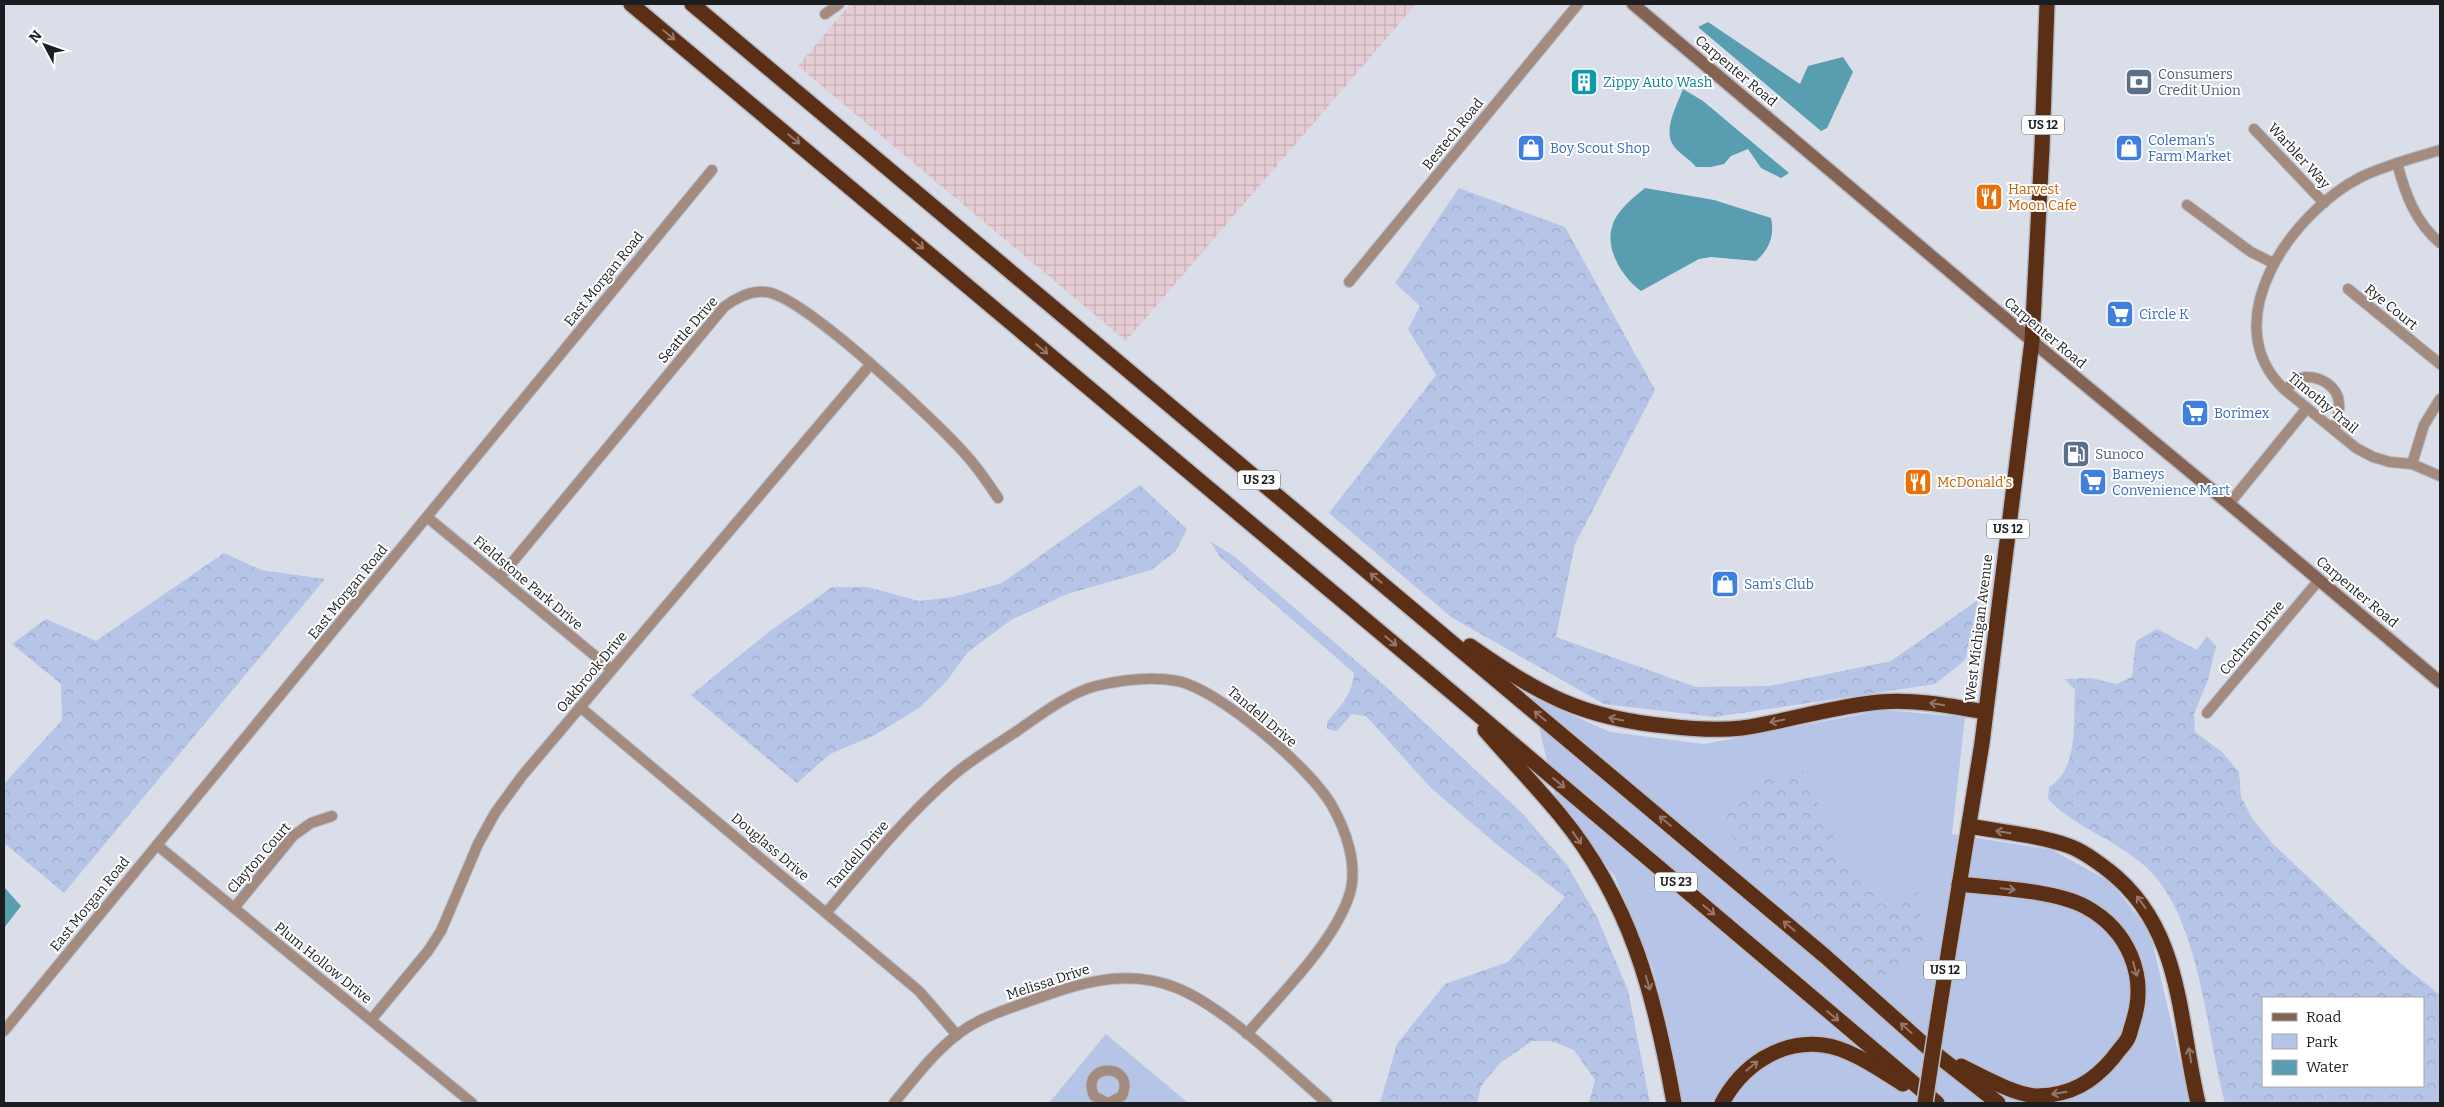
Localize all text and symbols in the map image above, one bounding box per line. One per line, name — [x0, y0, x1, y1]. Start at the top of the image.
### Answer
north arrow — [20, 20, 70, 70]
text: N — [26, 27, 46, 46]
one-way arrow — [662, 29, 675, 40]
street label: Carpenter Road — [1692, 32, 1780, 110]
place label: Consumers Credit Union — [2158, 66, 2241, 99]
building icon: Zippy Auto Wash — [1569, 67, 1599, 97]
bank icon: Consumers Credit Union — [2124, 67, 2154, 97]
place label: Zippy Auto Wash — [1603, 74, 1713, 91]
street label: Bestech Road — [1419, 95, 1487, 173]
road number: US 12 — [2022, 116, 2064, 134]
street label: Warbler Way — [2264, 120, 2334, 193]
place label: Coleman's Farm Market — [2148, 132, 2231, 165]
one-way arrow — [787, 133, 800, 145]
shop icon: Boy Scout Shop — [1516, 133, 1546, 163]
shop icon: Coleman's Farm Market — [2114, 133, 2144, 163]
place label: Boy Scout Shop — [1550, 140, 1650, 157]
place label: Harvest Moon Cafe — [2008, 181, 2077, 214]
restaurant icon: Harvest Moon Cafe — [1974, 182, 2004, 212]
street label: East Morgan Road — [561, 228, 647, 330]
one-way arrow — [911, 238, 924, 249]
street label: Rye Court — [2361, 281, 2421, 333]
street label: Seattle Drive — [655, 293, 721, 367]
street label: Carpenter Road — [2001, 294, 2089, 372]
supermarket icon: Circle K — [2105, 299, 2135, 329]
place label: Circle K — [2139, 306, 2189, 323]
one-way arrow — [1035, 343, 1048, 354]
street label: Timothy Trail — [2284, 369, 2362, 437]
supermarket icon: Borimex — [2180, 398, 2210, 428]
place label: Borimex — [2214, 405, 2270, 422]
fuel station icon: Sunoco — [2061, 439, 2091, 469]
place label: Sunoco — [2095, 446, 2144, 463]
place label: Barneys Convenience Mart — [2112, 466, 2230, 499]
restaurant icon: McDonald's — [1903, 467, 1933, 497]
supermarket icon: Barneys Convenience Mart — [2078, 467, 2108, 497]
road number: US 23 — [1238, 470, 1280, 490]
place label: McDonald's — [1937, 474, 2012, 491]
road number: US 12 — [1987, 520, 2029, 538]
street label: Fieldstone Park Drive — [470, 532, 586, 634]
street label: East Morgan Road — [305, 541, 391, 643]
street label: West Michigan Avenue — [1962, 553, 1996, 703]
street label: Carpenter Road — [2313, 553, 2401, 631]
shop icon: Sam's Club — [1710, 569, 1740, 599]
one-way arrow — [1369, 572, 1382, 584]
place label: Sam's Club — [1744, 576, 1814, 593]
street label: Cochran Drive — [2216, 597, 2288, 679]
street label: Oakbrook Drive — [553, 628, 631, 716]
one-way arrow — [1384, 636, 1397, 647]
street label: Tandell Drive — [1224, 683, 1300, 751]
one-way arrow — [1930, 699, 1946, 709]
one-way arrow — [1534, 711, 1547, 722]
one-way arrow — [1608, 714, 1624, 723]
one-way arrow — [1769, 716, 1785, 726]
one-way arrow — [1552, 777, 1565, 788]
street label: Douglass Drive — [728, 809, 812, 885]
one-way arrow — [1658, 815, 1671, 827]
street label: Tandell Drive — [824, 817, 892, 893]
street label: Clayton Court — [224, 819, 294, 897]
one-way arrow — [1996, 826, 2012, 836]
one-way arrow — [1572, 831, 1582, 845]
street label: East Morgan Road — [47, 853, 133, 955]
road number: US 23 — [1655, 872, 1697, 892]
one-way arrow — [2000, 884, 2016, 894]
one-way arrow — [2136, 895, 2146, 909]
one-way arrow — [1703, 905, 1716, 916]
street label: Plum Hollow Drive — [271, 919, 375, 1007]
one-way arrow — [1783, 920, 1796, 931]
road number: US 12 — [1924, 960, 1966, 980]
one-way arrow — [2131, 960, 2141, 976]
street label: Melissa Drive — [1004, 961, 1092, 1003]
one-way arrow — [1644, 975, 1654, 991]
legend — [2262, 997, 2424, 1087]
text: Road — [2306, 1008, 2341, 1026]
one-way arrow — [1827, 1010, 1840, 1021]
one-way arrow — [1899, 1022, 1912, 1034]
text: Park — [2306, 1033, 2338, 1051]
one-way arrow — [2185, 1048, 2195, 1064]
text: Water — [2306, 1058, 2349, 1076]
one-way arrow — [1746, 1060, 1759, 1071]
one-way arrow — [2052, 1088, 2068, 1098]

